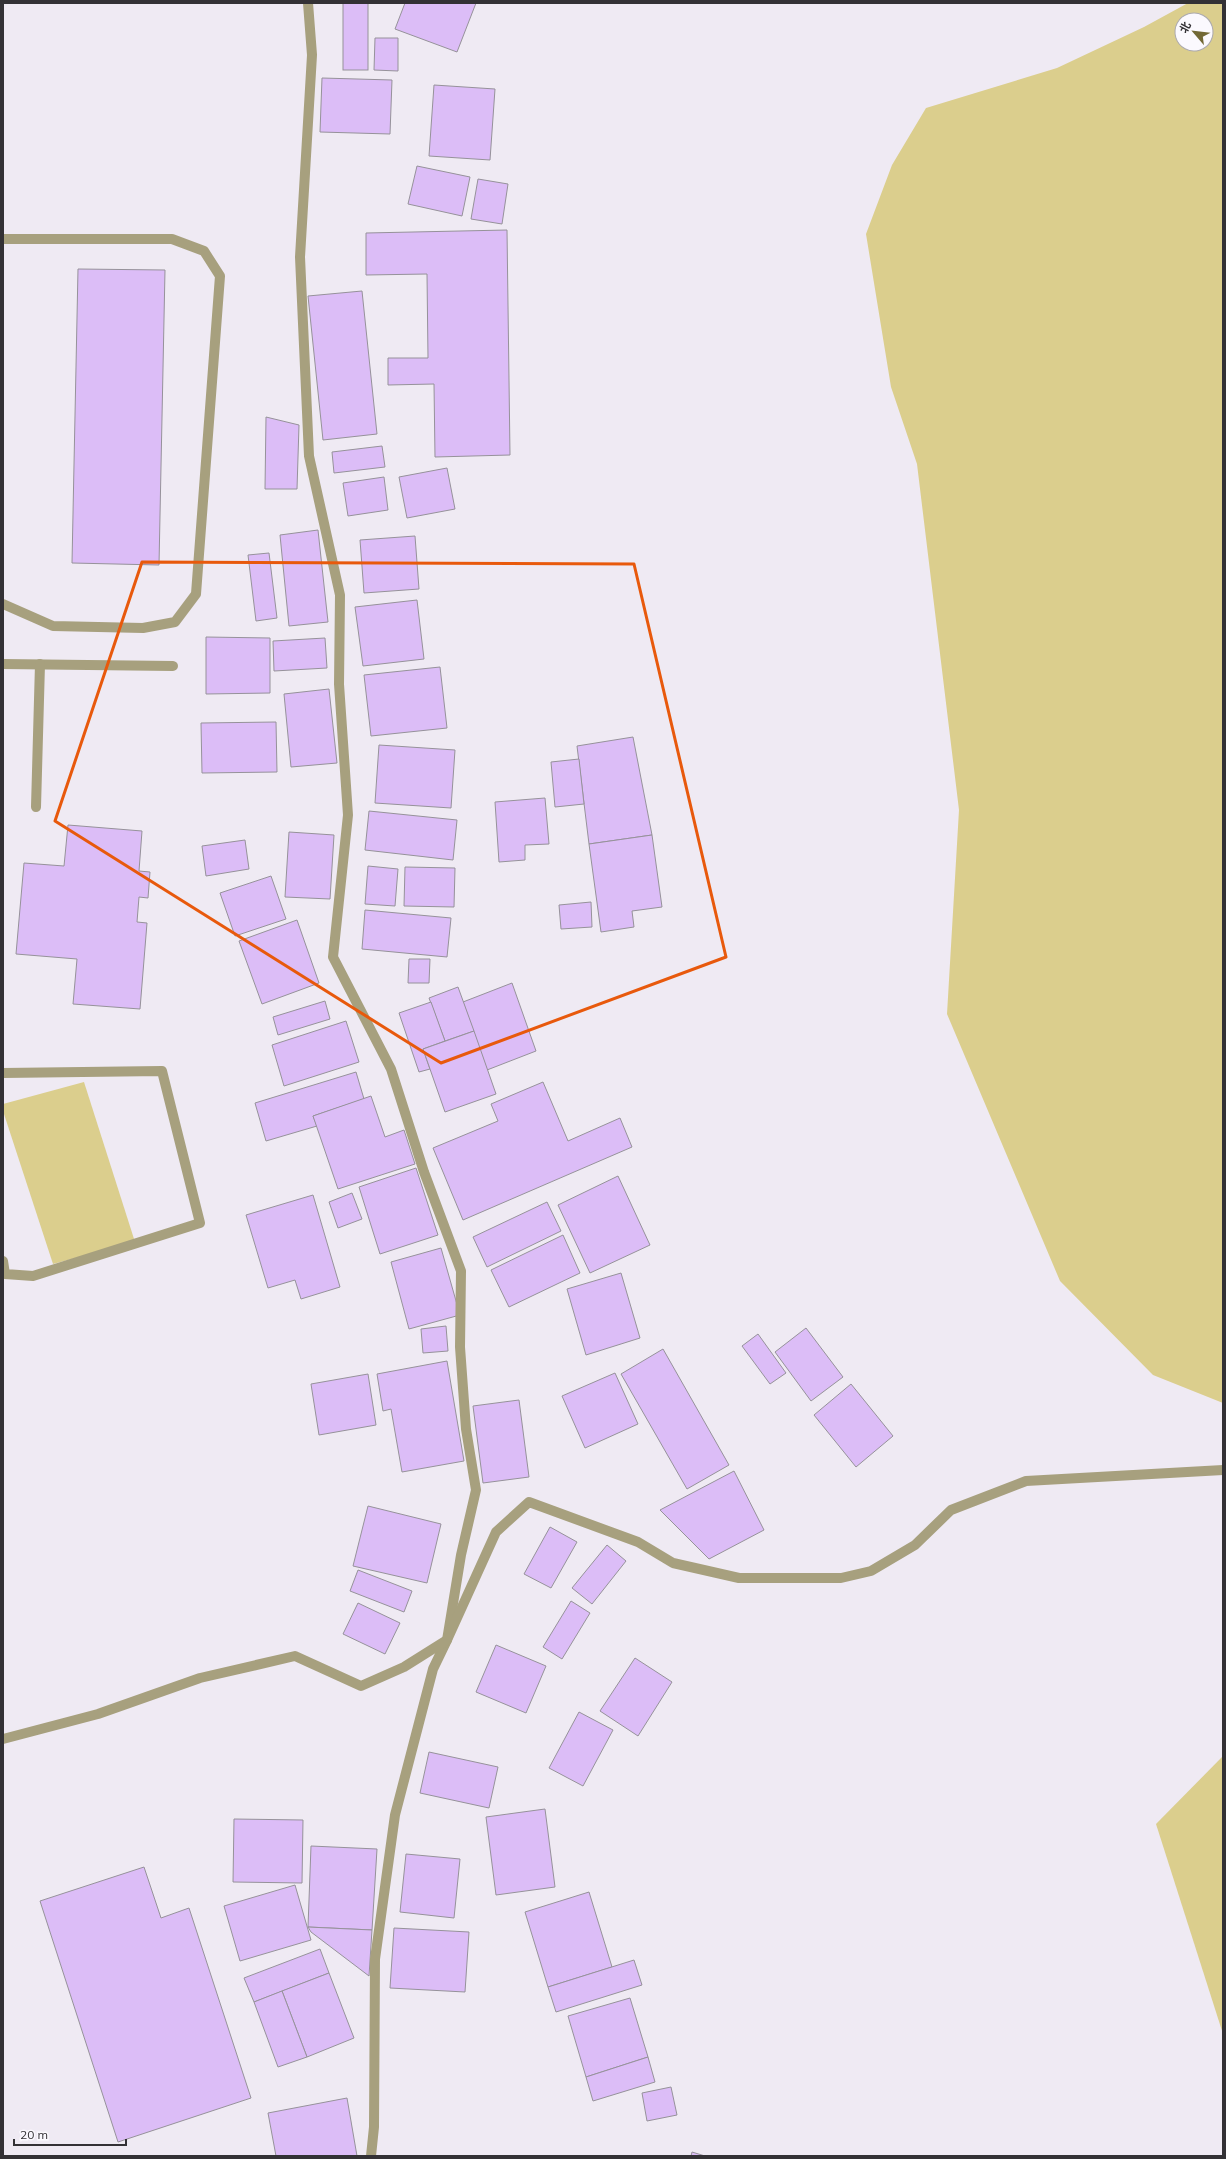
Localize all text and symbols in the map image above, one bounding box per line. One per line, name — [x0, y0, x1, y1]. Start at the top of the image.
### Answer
north arrow — [1174, 12, 1214, 52]
text: 北 — [1176, 19, 1194, 35]
scale bar — [14, 2121, 126, 2147]
text: 20 m — [20, 2127, 48, 2142]

